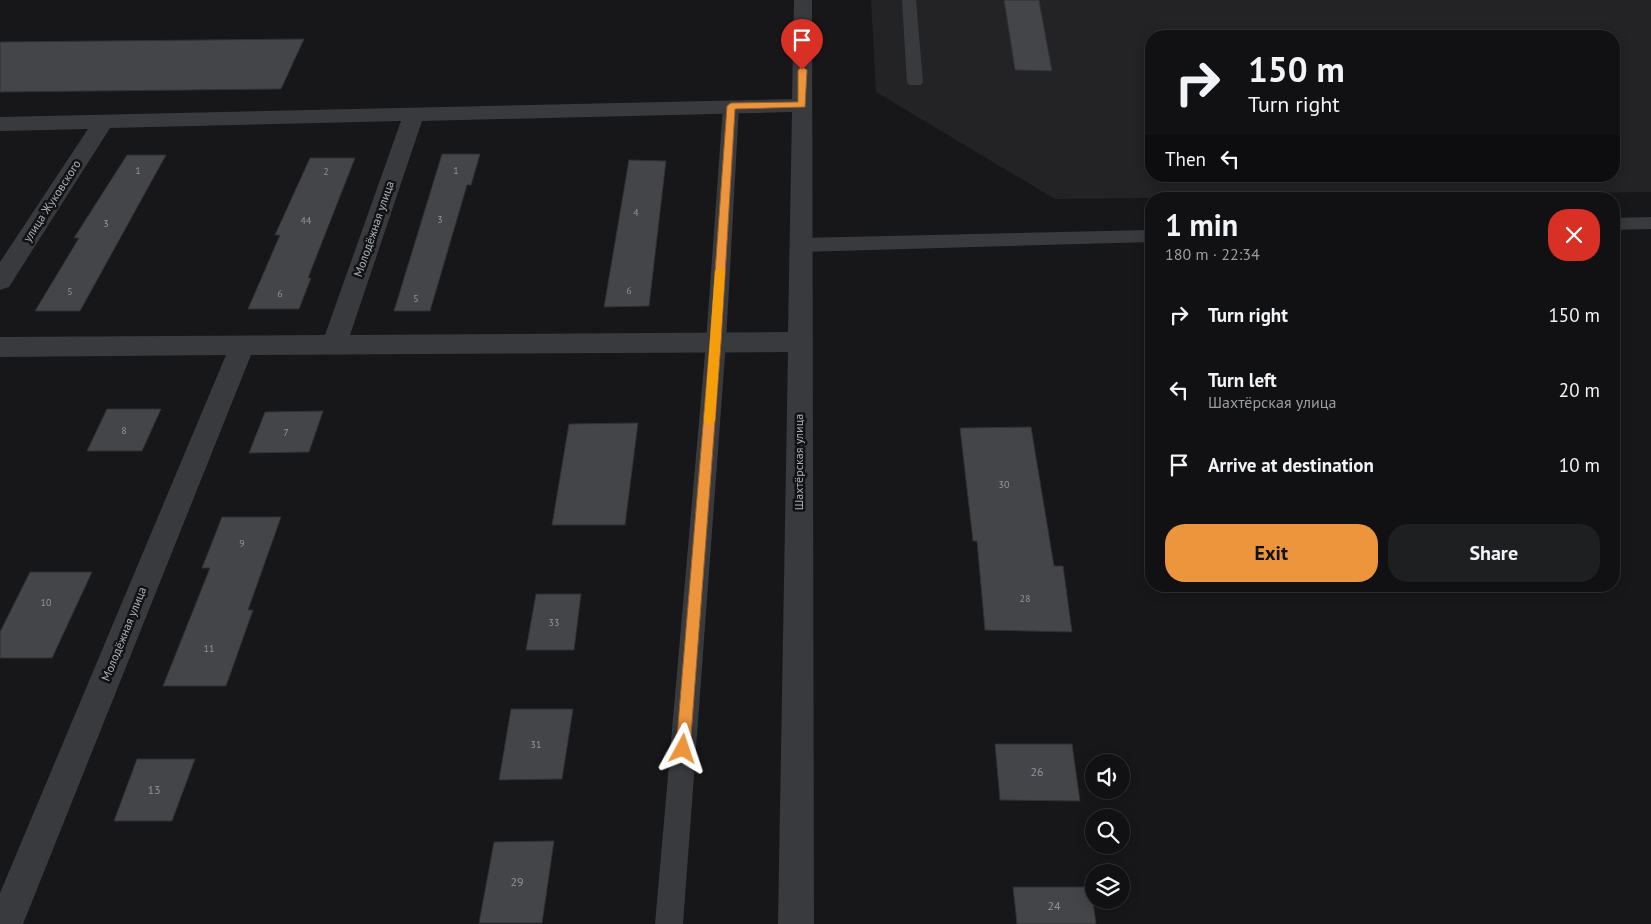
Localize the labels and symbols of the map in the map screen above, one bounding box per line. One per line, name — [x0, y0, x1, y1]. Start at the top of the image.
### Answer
pin — [781, 19, 823, 70]
street label: улица Жуковского — [19, 157, 84, 245]
house number: 1 — [135, 164, 141, 177]
house number: 1 — [453, 164, 459, 177]
house number: 2 — [323, 165, 329, 178]
street label: Молодёжная улица — [350, 179, 397, 279]
house number: 4 — [633, 206, 639, 219]
house number: 3 — [437, 213, 443, 226]
house number: 44 — [301, 214, 312, 227]
house number: 3 — [103, 217, 109, 230]
house number: 6 — [626, 284, 632, 297]
house number: 5 — [67, 285, 73, 298]
house number: 6 — [277, 287, 283, 300]
house number: 5 — [413, 292, 419, 305]
street label: Шахтёрская улица — [791, 414, 806, 510]
house number: 8 — [121, 424, 127, 437]
house number: 7 — [283, 426, 289, 439]
house number: 30 — [999, 478, 1010, 491]
house number: 9 — [239, 537, 245, 550]
street label: Молодёжная улица — [98, 584, 149, 683]
house number: 28 — [1020, 592, 1030, 605]
house number: 10 — [41, 596, 52, 609]
house number: 33 — [549, 616, 559, 629]
house number: 11 — [204, 642, 214, 655]
position arrow — [656, 722, 708, 774]
house number: 31 — [531, 738, 541, 751]
house number: 26 — [1030, 764, 1044, 779]
house number: 13 — [147, 782, 161, 797]
house number: 29 — [510, 874, 524, 889]
house number: 24 — [1047, 898, 1061, 913]

